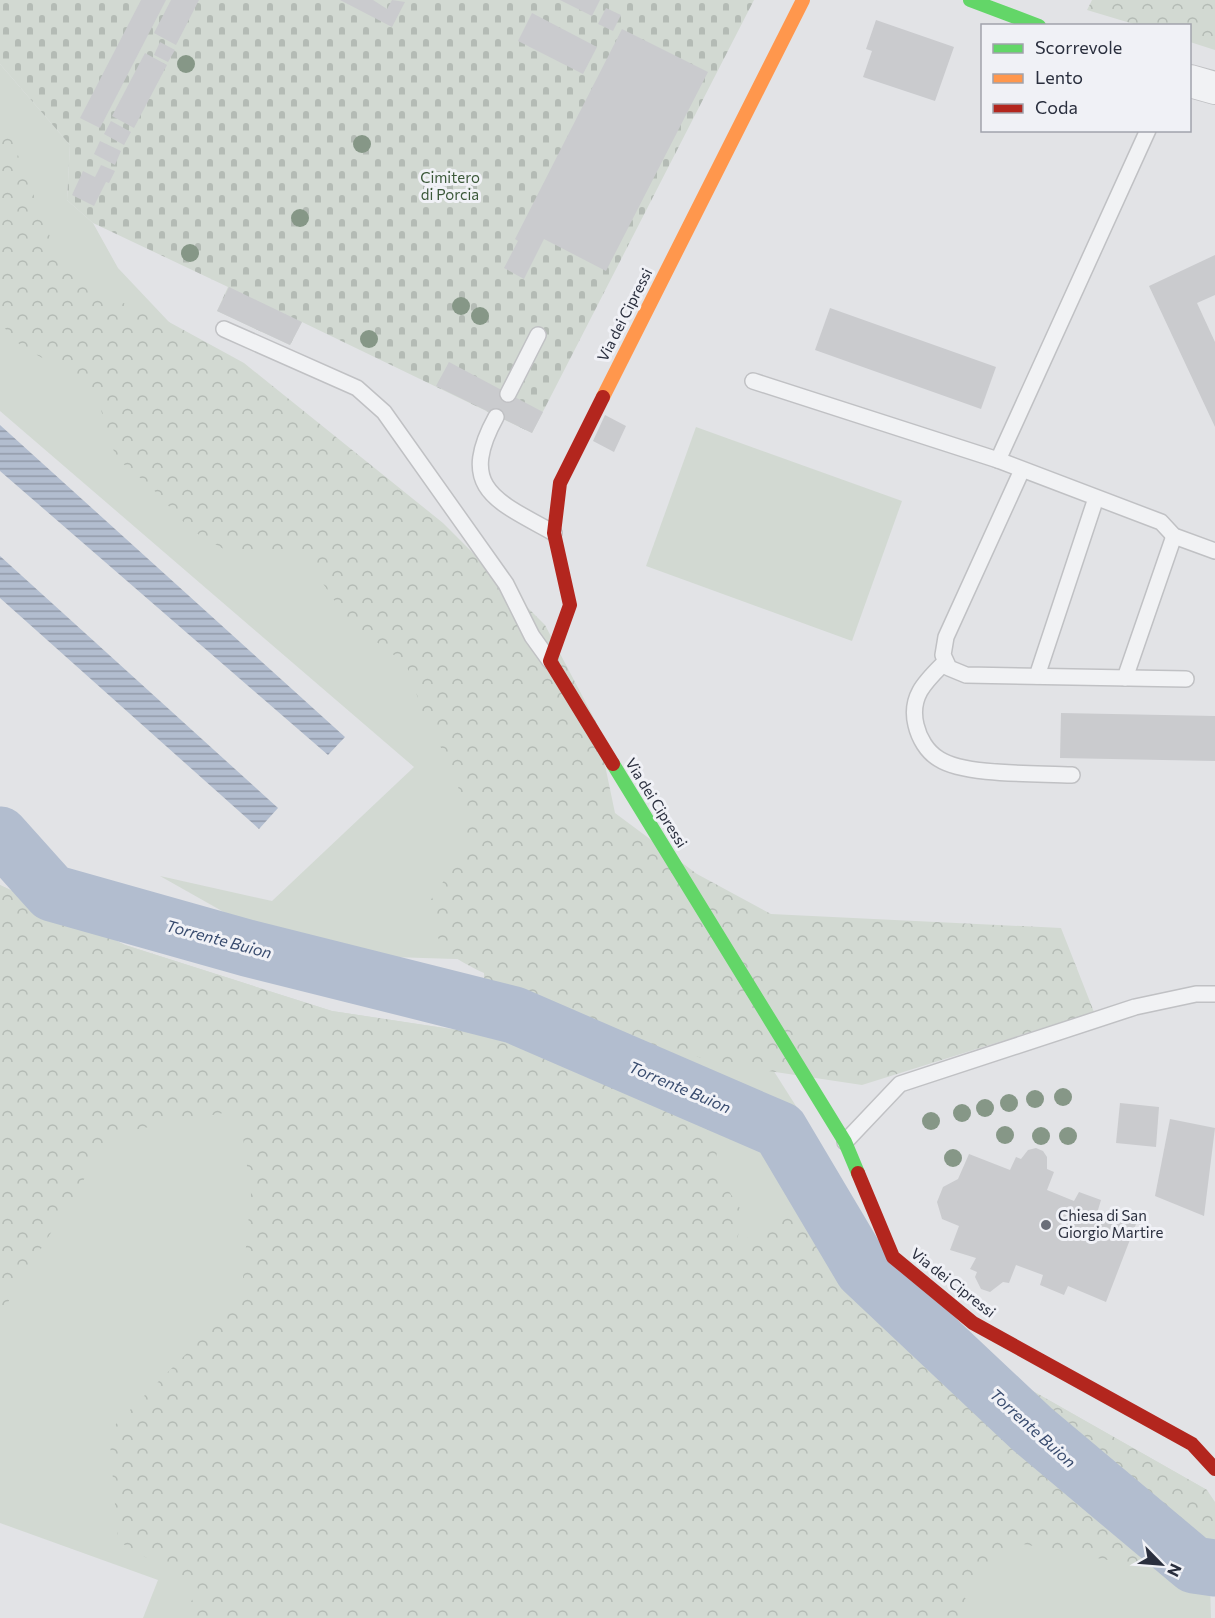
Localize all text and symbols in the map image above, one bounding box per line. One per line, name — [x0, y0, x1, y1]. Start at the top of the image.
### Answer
legend — [981, 24, 1191, 132]
text: Scorrevole — [1035, 36, 1122, 58]
text: Lento — [1035, 66, 1083, 88]
text: Coda — [1035, 96, 1078, 118]
park label: Cimitero di Porcia — [420, 168, 480, 203]
street label: Via dei Cipressi — [593, 265, 655, 364]
street label: Via dei Cipressi — [622, 754, 692, 851]
water label: Torrente Buion — [164, 915, 274, 962]
water label: Torrente Buion — [626, 1057, 734, 1117]
place label: Chiesa di San Giorgio Martire — [1058, 1206, 1163, 1241]
marker: Chiesa di San Giorgio Martire — [1039, 1218, 1053, 1232]
street label: Via dei Cipressi — [908, 1244, 999, 1321]
water label: Torrente Buion — [987, 1384, 1080, 1471]
north arrow — [1131, 1534, 1191, 1594]
text: N — [1164, 1561, 1186, 1580]

